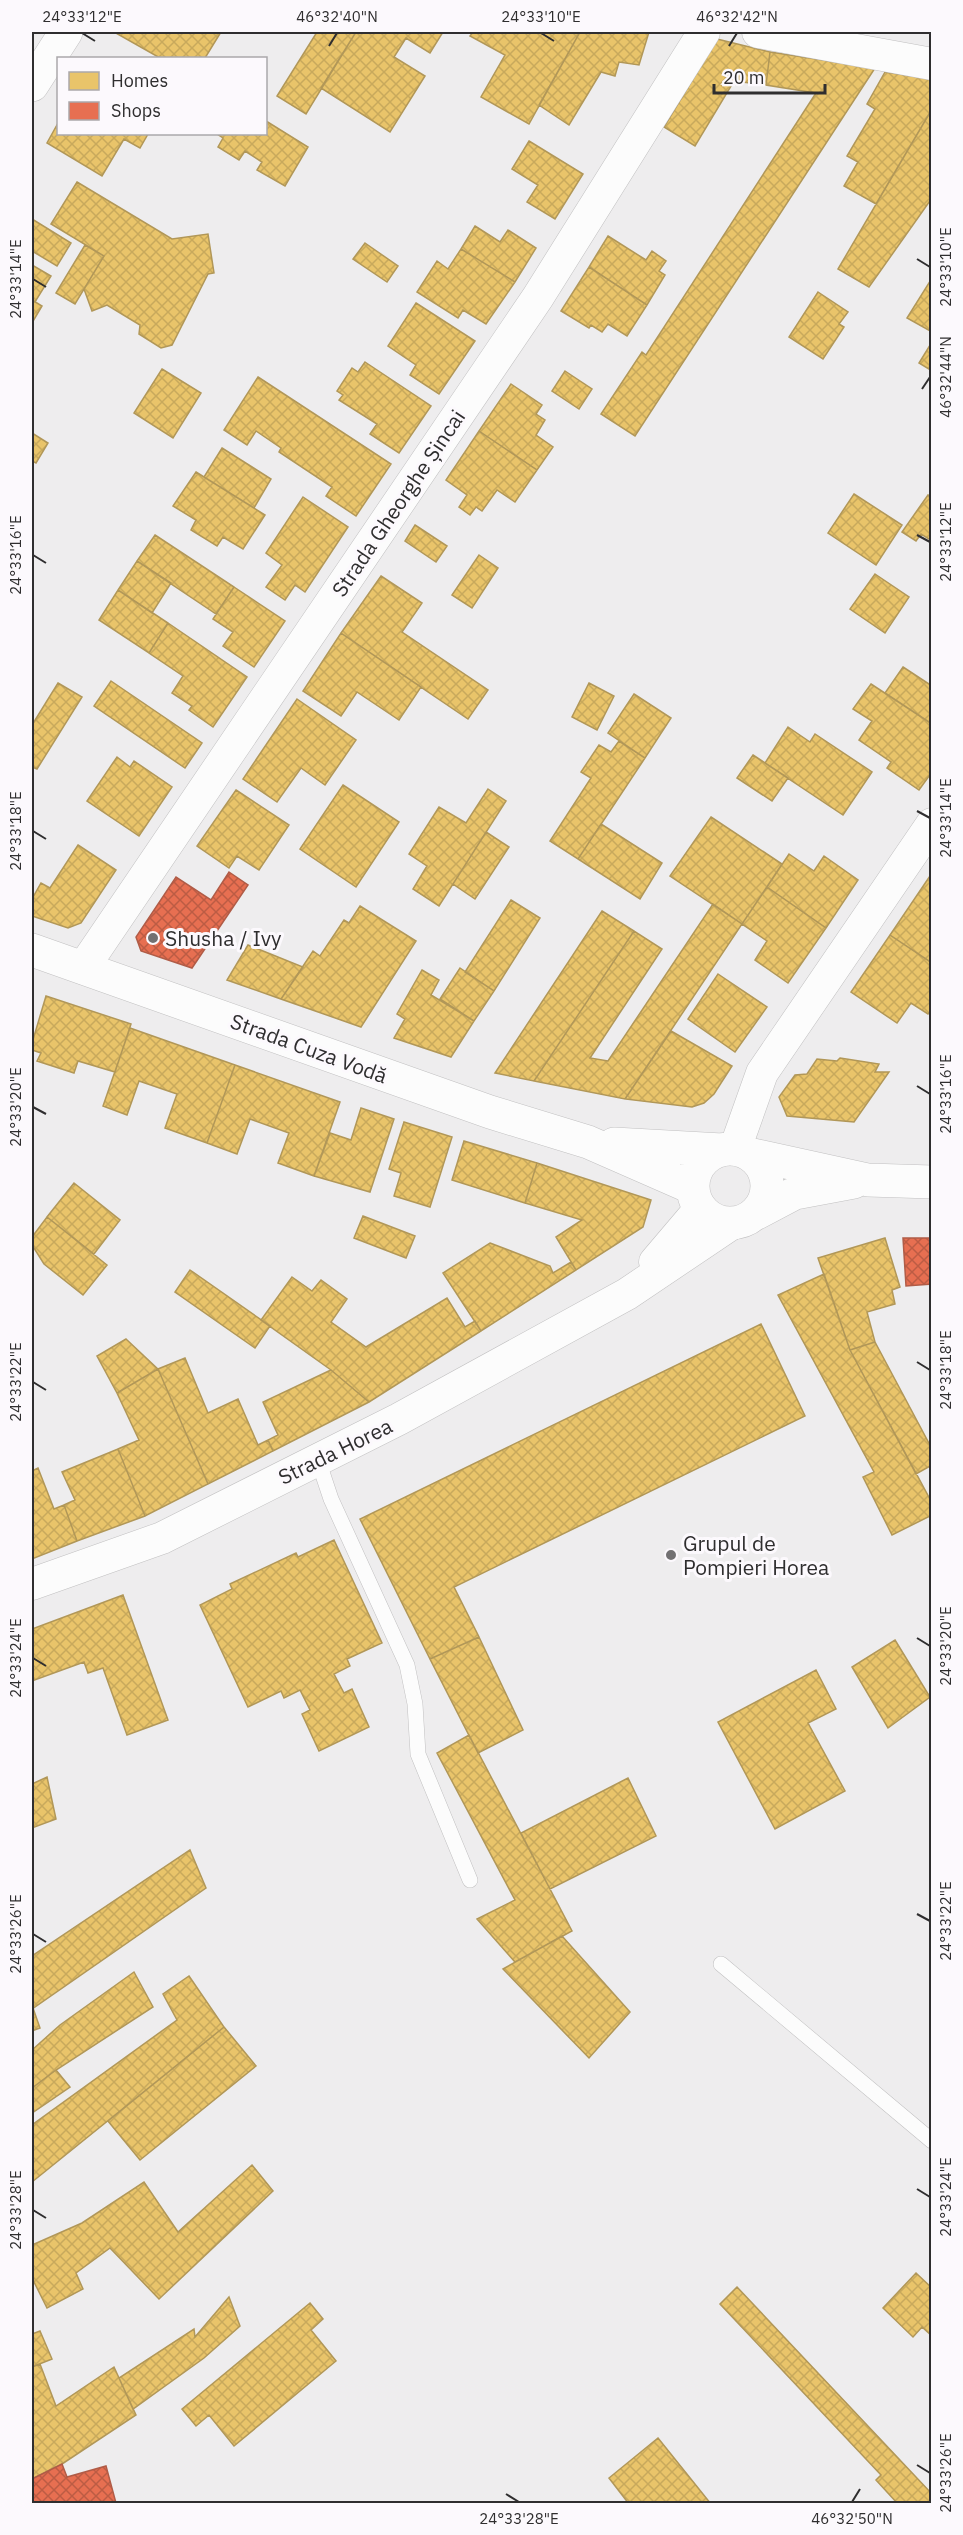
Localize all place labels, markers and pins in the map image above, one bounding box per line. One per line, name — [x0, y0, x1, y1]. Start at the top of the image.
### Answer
place label: Shusha / Ivy — [165, 924, 282, 952]
marker: Shusha / Ivy — [146, 931, 160, 945]
place label: Grupul de Pompieri Horea — [683, 1529, 829, 1581]
marker: Grupul de Pompieri Horea — [664, 1548, 678, 1562]

